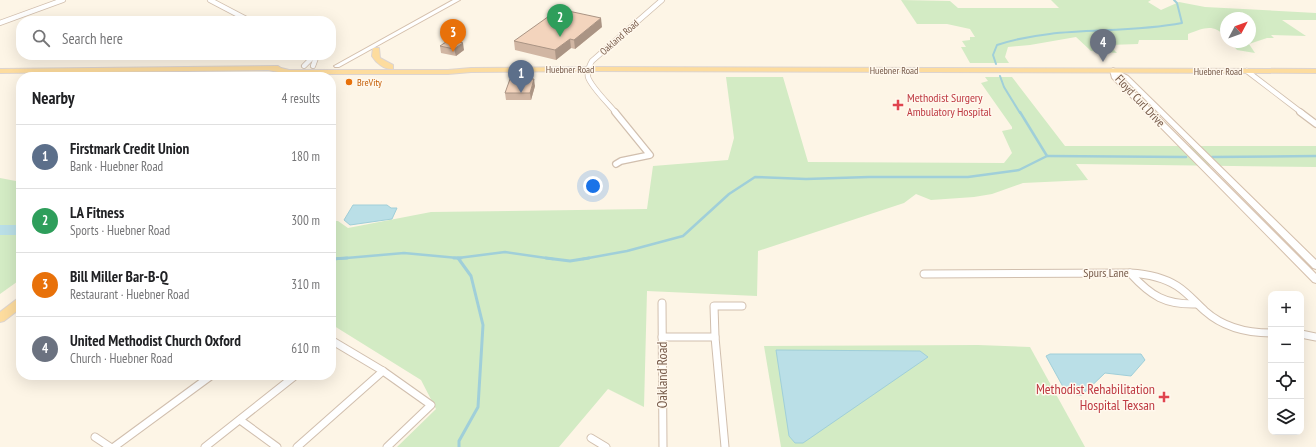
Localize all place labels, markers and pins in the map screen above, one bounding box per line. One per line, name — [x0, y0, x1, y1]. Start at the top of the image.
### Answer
pin: 2 — [547, 4, 573, 37]
pin: 3 — [440, 19, 466, 52]
pin: 4 — [1090, 29, 1116, 62]
pin: 1 — [508, 60, 534, 93]
place label: BreVity — [357, 76, 382, 89]
marker: BreVity — [344, 77, 354, 87]
place label: Methodist Surgery Ambulatory Hospital — [907, 90, 991, 119]
marker: Methodist Surgery Ambulatory Hospital — [892, 99, 904, 111]
place label: Methodist Rehabilitation Hospital Texsan — [1036, 380, 1155, 414]
marker: Methodist Rehabilitation Hospital Texsan — [1158, 391, 1170, 403]

